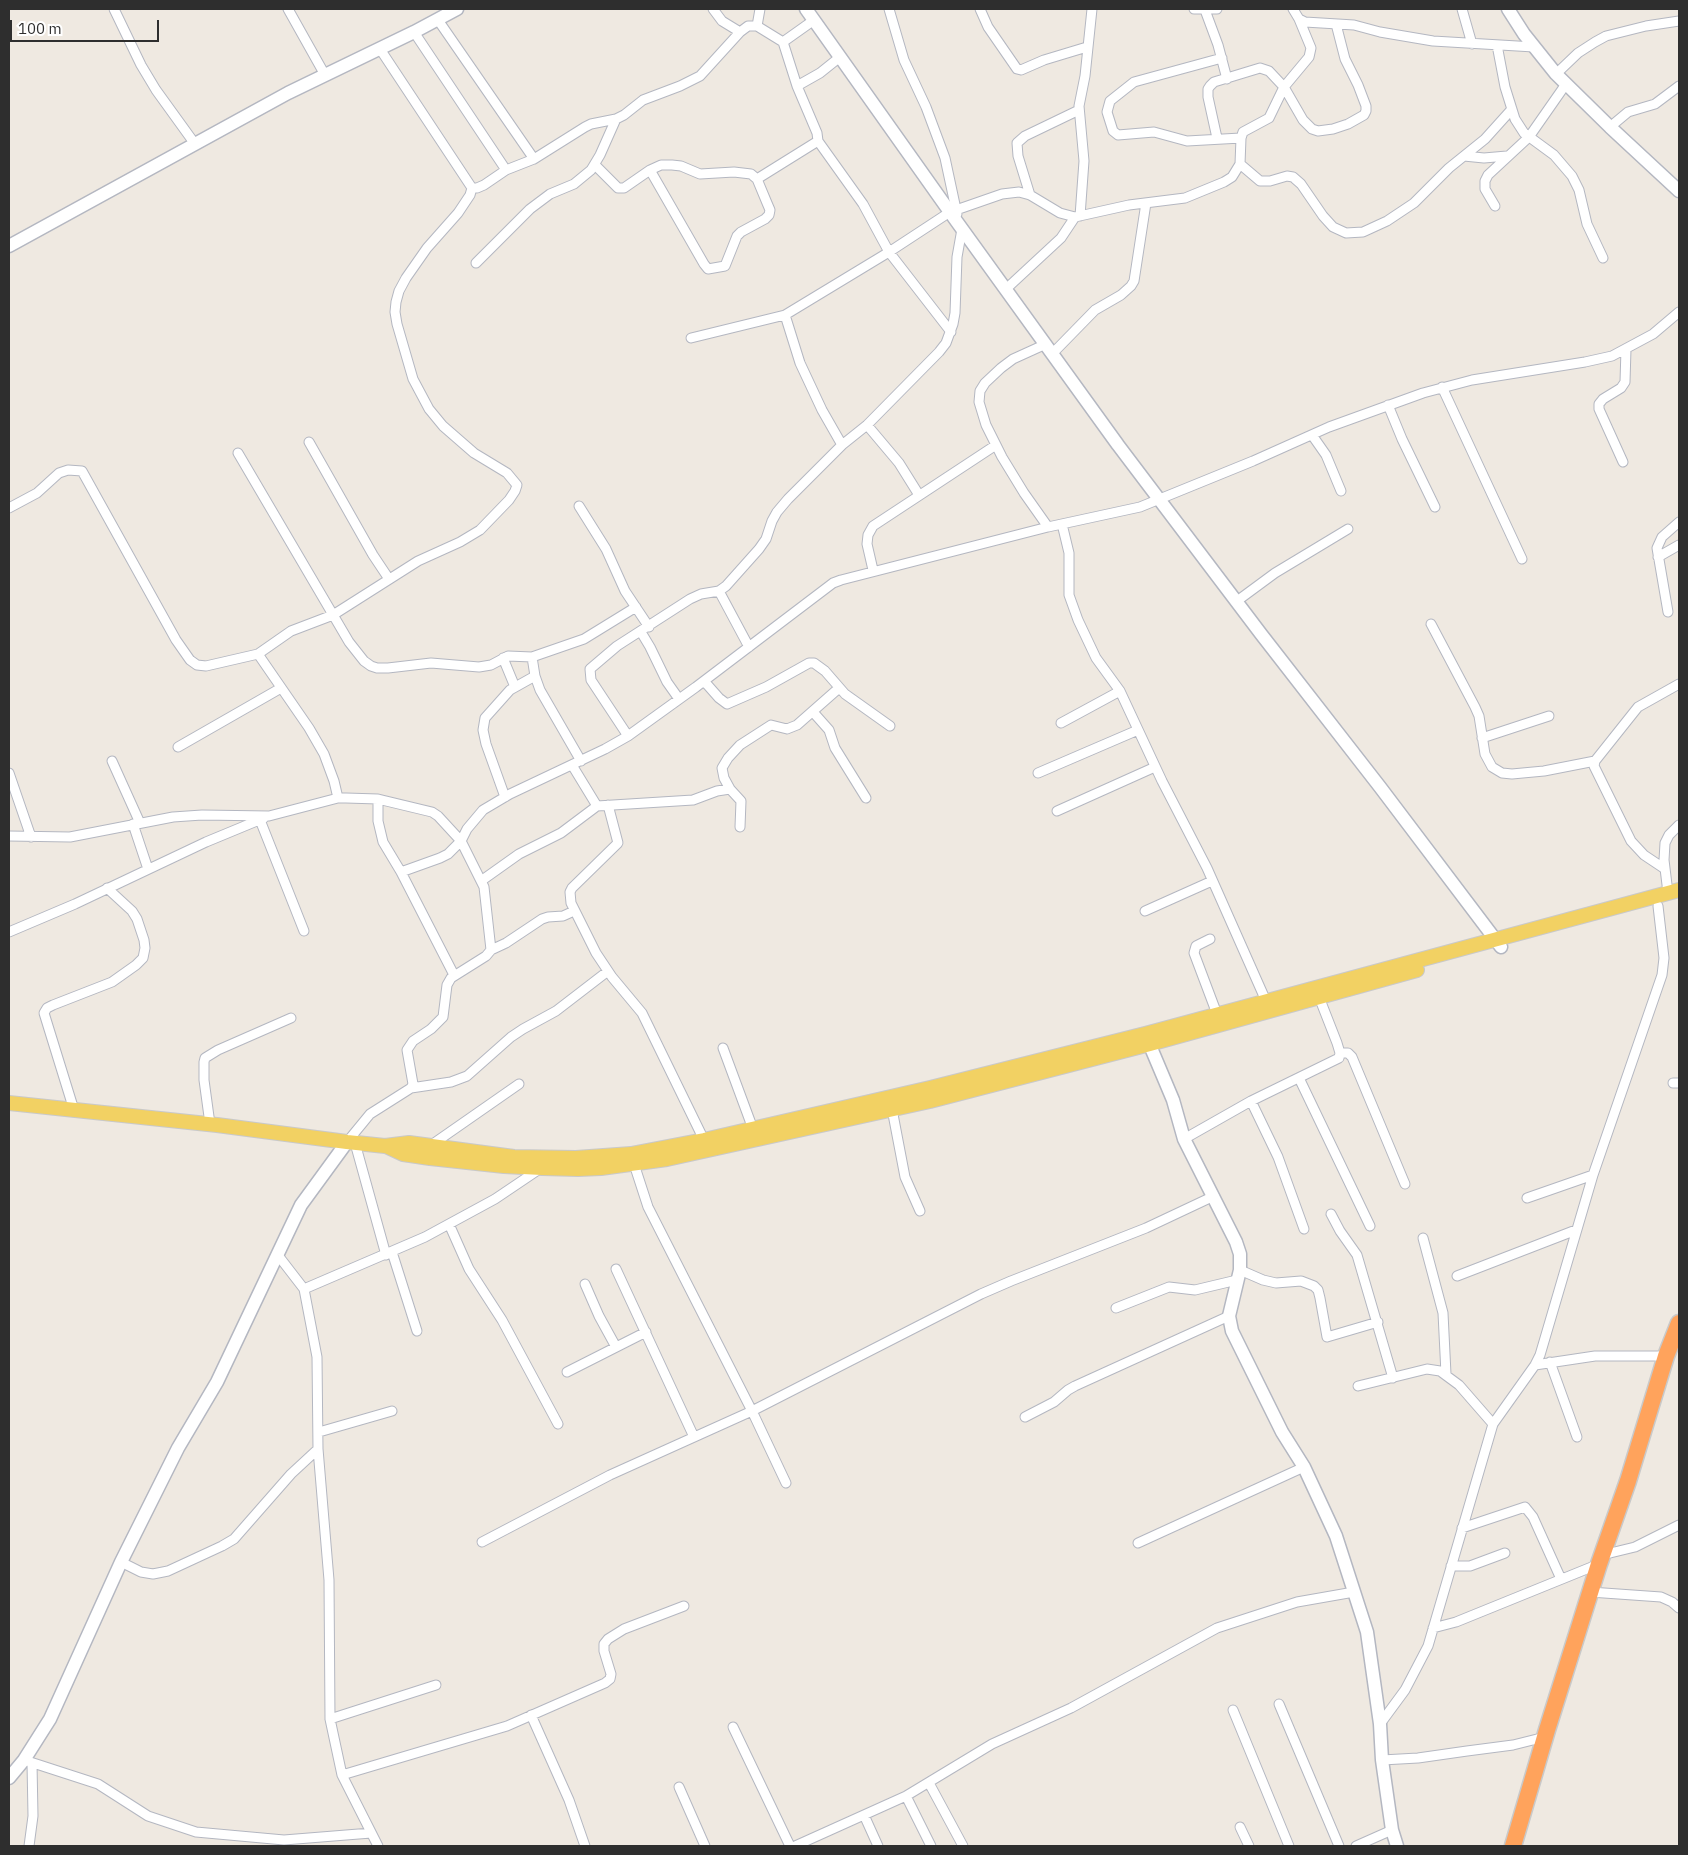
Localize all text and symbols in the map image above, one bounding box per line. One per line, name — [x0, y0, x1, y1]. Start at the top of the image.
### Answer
scale bar — [12, 10, 161, 42]
text: 100 m — [18, 19, 62, 38]

